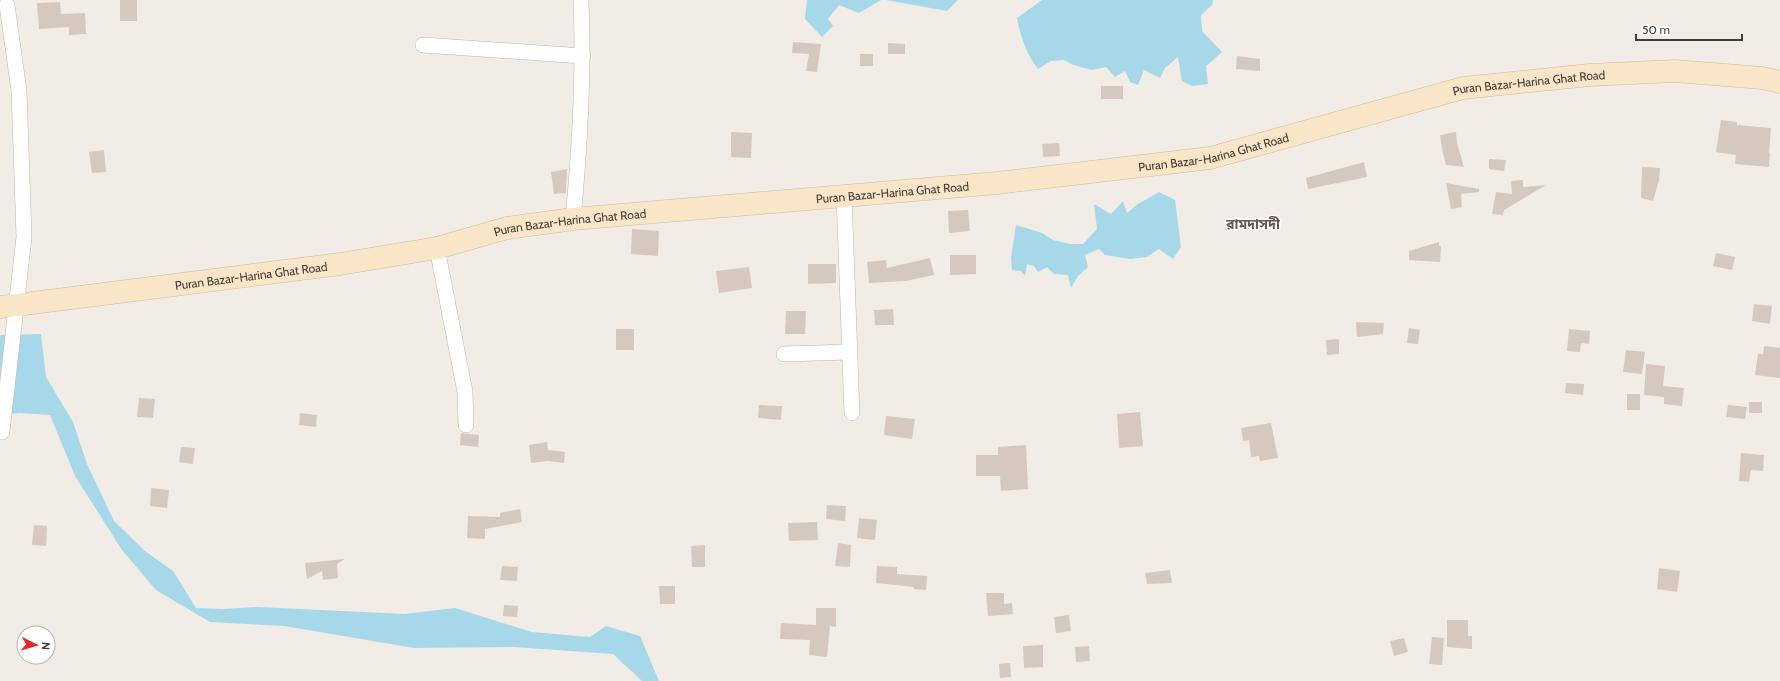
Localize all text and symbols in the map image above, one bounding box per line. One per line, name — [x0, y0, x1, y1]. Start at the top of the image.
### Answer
scale bar — [1636, 16, 1742, 42]
text: 50 m — [1642, 22, 1670, 37]
street label: Puran Bazar-Harina Ghat Road — [1451, 67, 1606, 98]
street label: Puran Bazar-Harina Ghat Road — [1137, 129, 1290, 174]
street label: Puran Bazar-Harina Ghat Road — [815, 178, 970, 206]
street label: Puran Bazar-Harina Ghat Road — [492, 205, 647, 239]
district label: রামদাসদী — [1225, 215, 1281, 233]
street label: Puran Bazar-Harina Ghat Road — [174, 258, 328, 292]
north arrow — [16, 625, 56, 665]
text: N — [39, 641, 53, 650]

